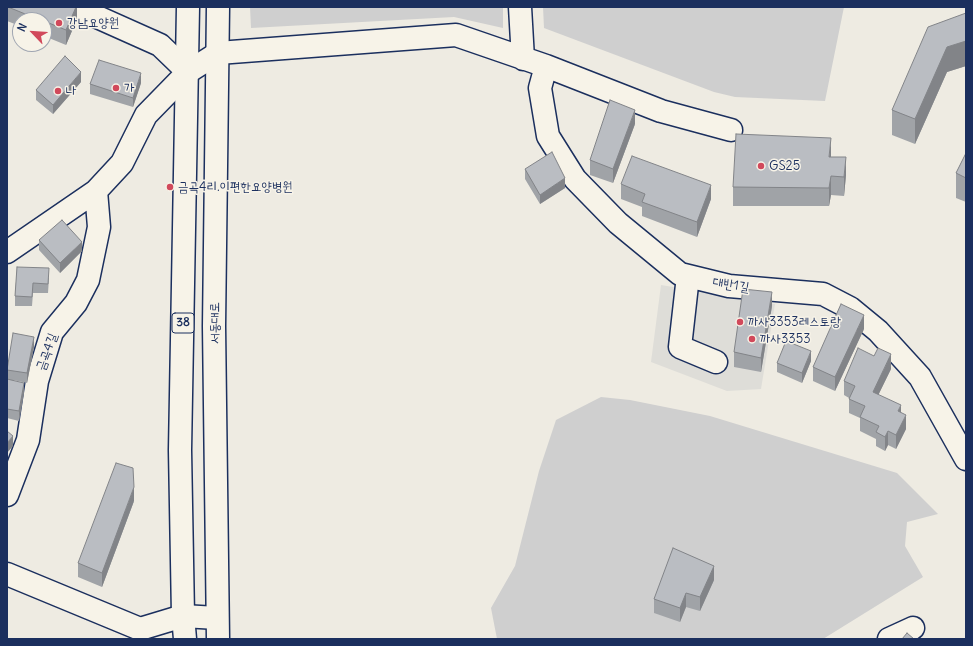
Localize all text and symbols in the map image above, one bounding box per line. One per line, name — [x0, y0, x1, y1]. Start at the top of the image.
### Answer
north arrow — [12, 12, 52, 52]
place label: 강남요양원 — [67, 15, 119, 31]
marker: 강남요양원 — [54, 18, 64, 28]
text: N — [14, 21, 30, 34]
place label: 가 — [124, 80, 134, 96]
place label: 나 — [66, 83, 76, 99]
marker: 가 — [111, 83, 121, 93]
marker: 나 — [53, 86, 63, 96]
place label: GS25 — [769, 158, 800, 174]
marker: GS25 — [756, 161, 766, 171]
place label: 금곡4리.이편한요양병원 — [178, 179, 293, 195]
marker: 금곡4리.이편한요양병원 — [165, 182, 175, 192]
street label: 대반1길 — [712, 274, 750, 296]
street label: 서동대로 — [207, 302, 223, 344]
road number: 38 — [172, 313, 194, 333]
place label: 까사3353레스토랑 — [748, 314, 840, 330]
marker: 까사3353레스토랑 — [735, 317, 745, 327]
street label: 금곡4길 — [33, 331, 61, 373]
place label: 까사3353 — [760, 331, 811, 347]
marker: 까사3353 — [747, 334, 757, 344]

